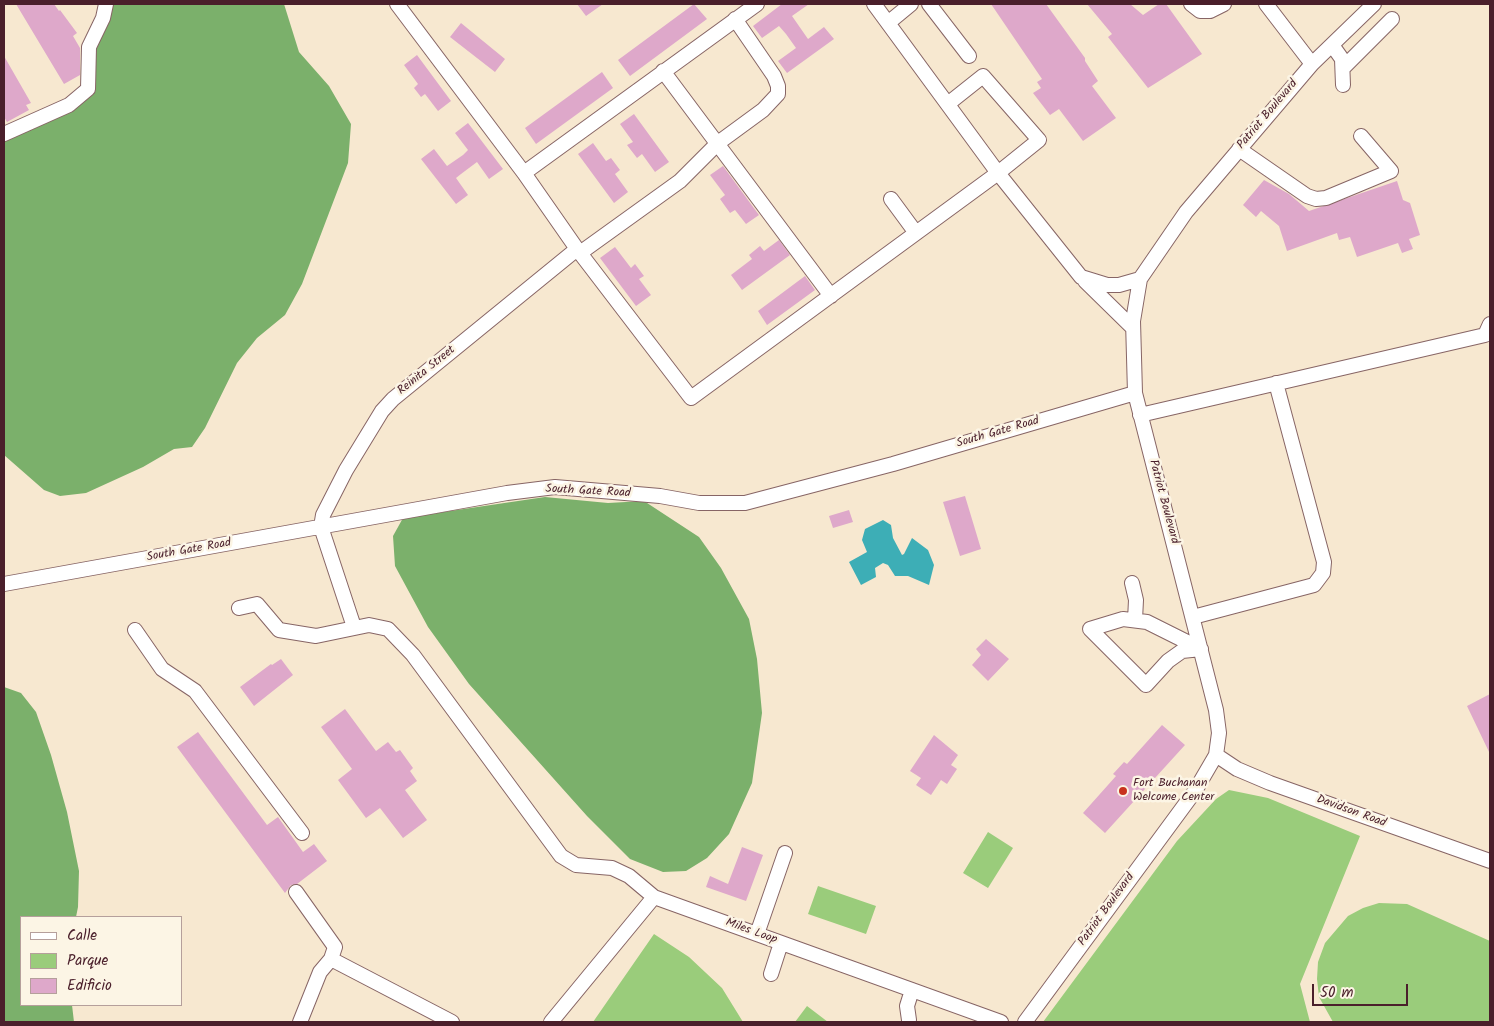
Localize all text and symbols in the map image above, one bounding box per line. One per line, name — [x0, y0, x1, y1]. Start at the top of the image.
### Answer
street label: Patriot Boulevard — [1235, 77, 1301, 153]
street label: Reinita Street — [395, 343, 459, 399]
street label: South Gate Road — [955, 414, 1041, 452]
street label: Patriot Boulevard — [1145, 458, 1181, 546]
street label: South Gate Road — [545, 483, 631, 501]
street label: South Gate Road — [146, 536, 232, 566]
place label: Fort Buchanan Welcome Center — [1133, 777, 1214, 805]
marker: Fort Buchanan Welcome Center — [1117, 785, 1129, 797]
street label: Davidson Road — [1314, 793, 1388, 831]
street label: Patriot Boulevard — [1076, 871, 1138, 949]
legend — [20, 916, 182, 1006]
street label: Miles Loop — [723, 916, 779, 948]
text: Calle — [67, 924, 97, 948]
text: Parque — [67, 949, 108, 973]
text: Edificio — [67, 974, 112, 998]
scale bar — [1314, 974, 1410, 1006]
text: 50 m — [1320, 981, 1354, 1005]

